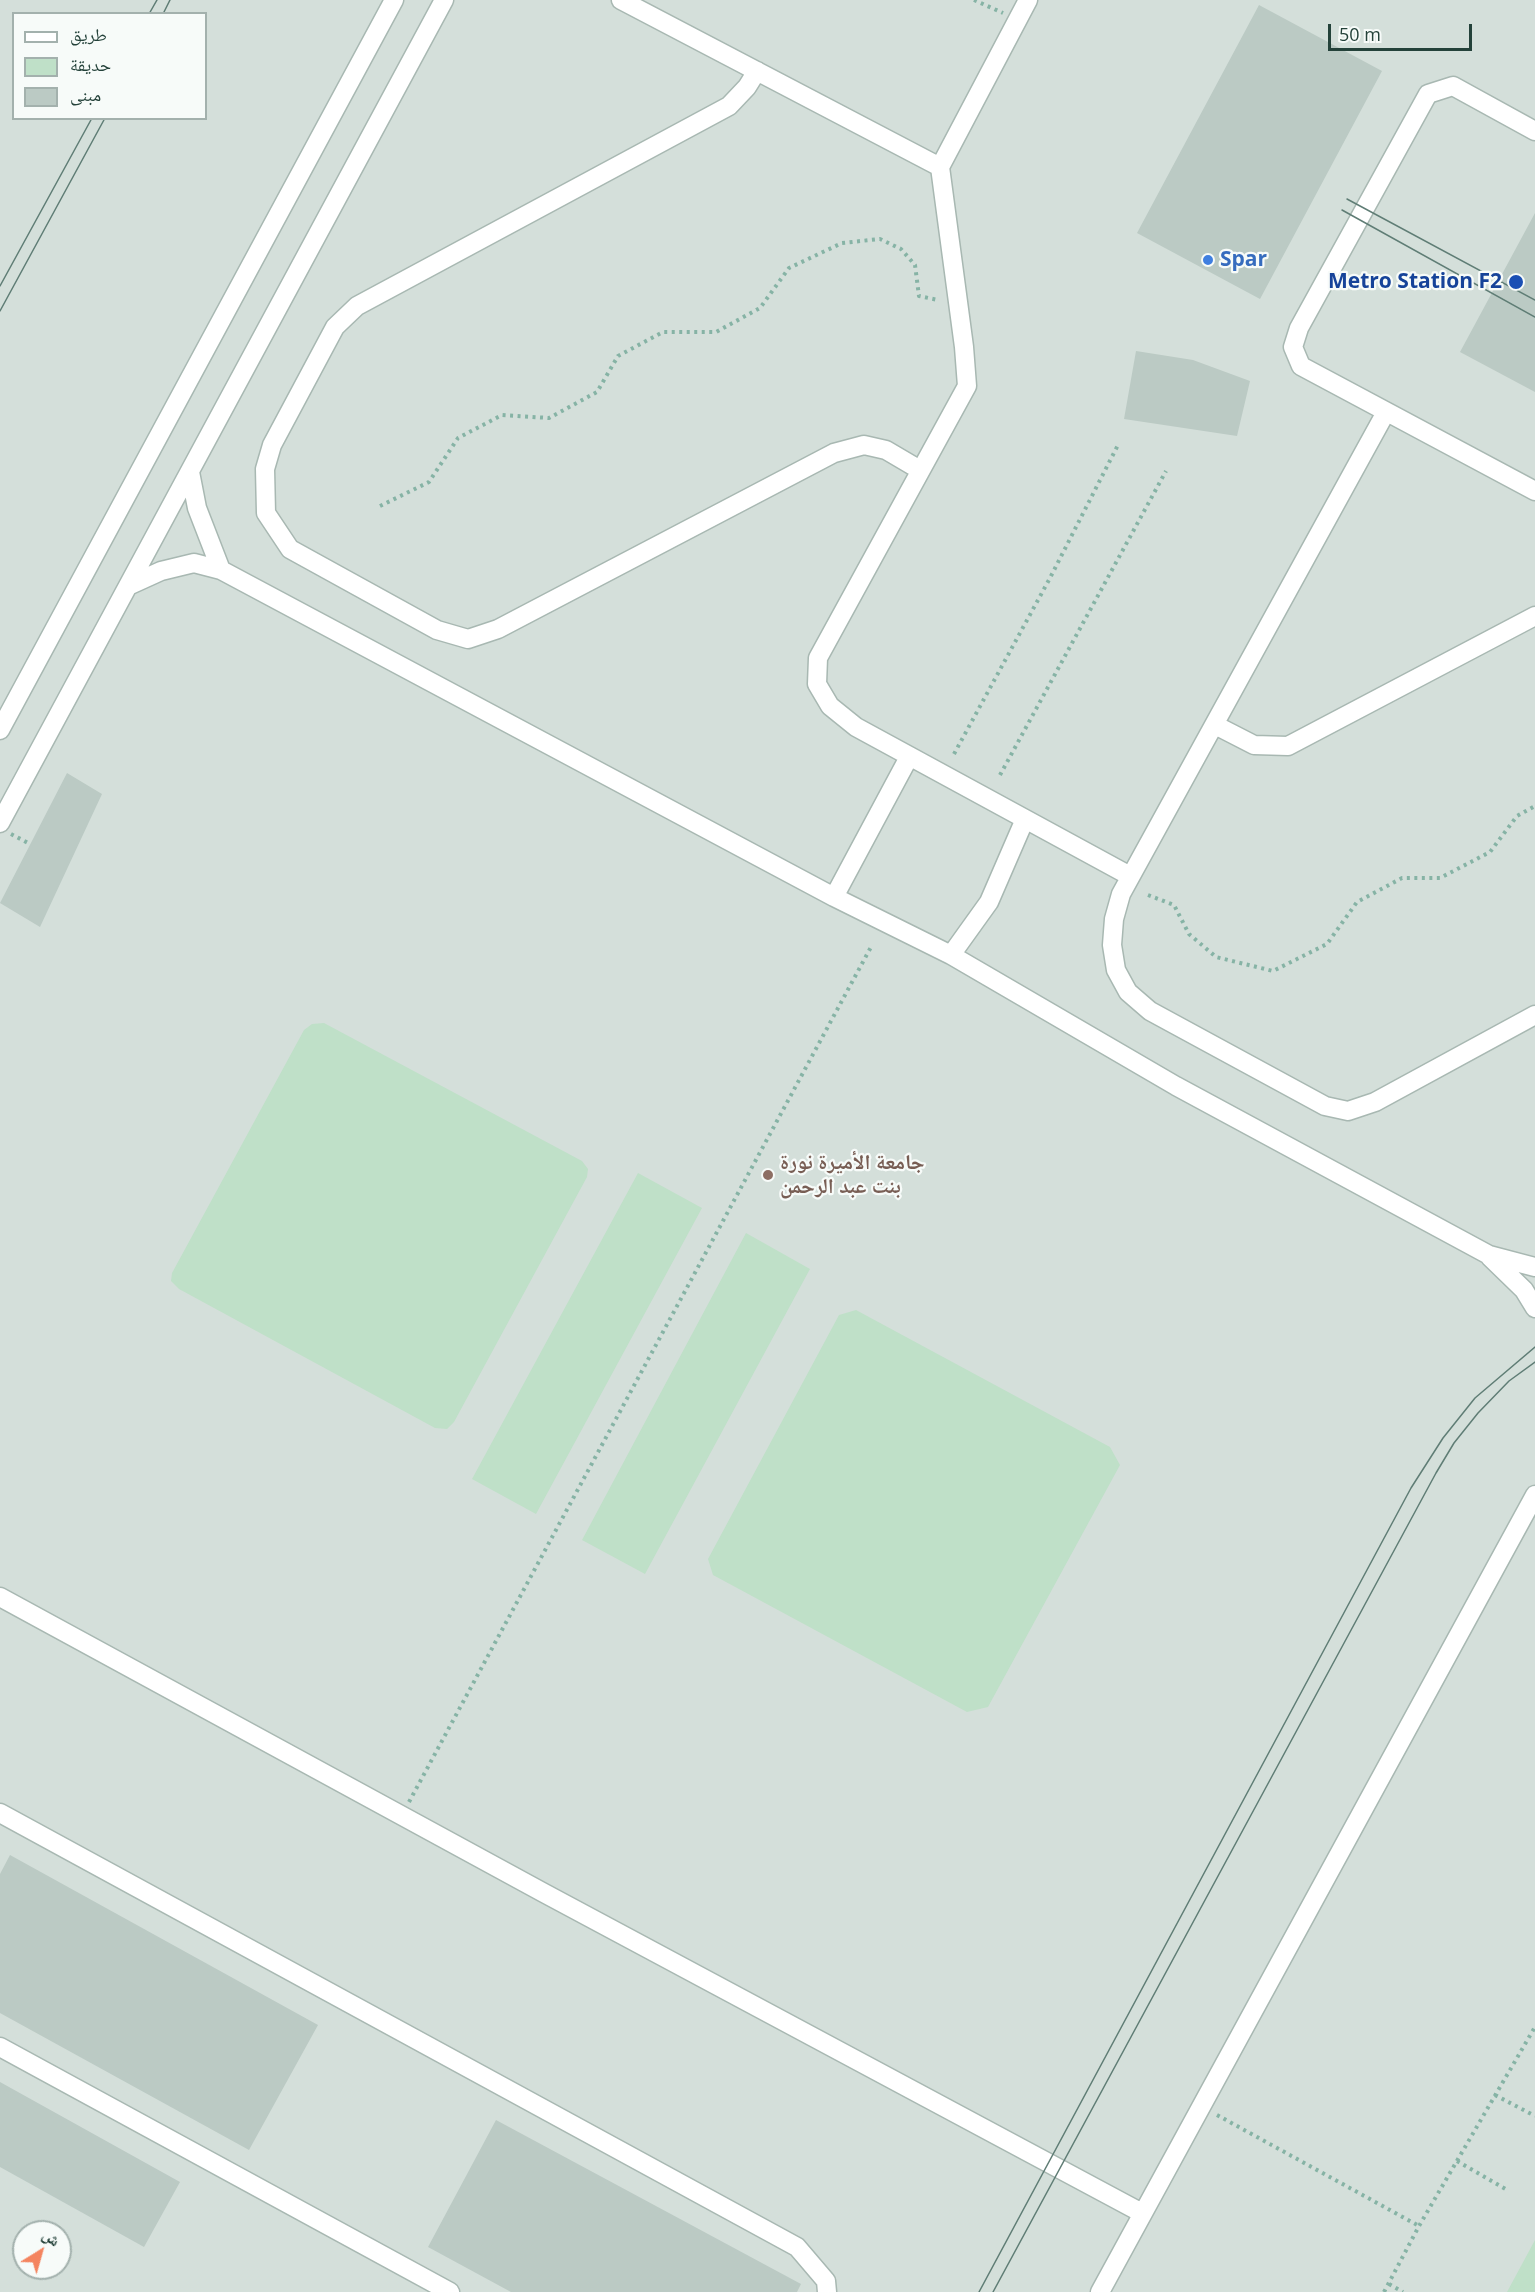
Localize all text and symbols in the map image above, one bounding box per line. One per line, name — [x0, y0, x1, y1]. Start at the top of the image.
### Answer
legend — [12, 12, 207, 120]
scale bar — [1331, 12, 1475, 50]
text: طريق — [70, 22, 107, 46]
text: 50 m — [1339, 22, 1381, 46]
text: حديقة — [70, 52, 111, 76]
text: مبنى — [70, 82, 101, 106]
place label: Spar — [1220, 247, 1267, 273]
marker: Spar — [1201, 253, 1215, 267]
place label: Metro Station F2 — [1328, 269, 1502, 295]
marker: Metro Station F2 — [1507, 273, 1525, 291]
place label: جامعة الأميرة نورة بنت عبد الرحمن — [780, 1150, 925, 1200]
marker: جامعة الأميرة نورة بنت عبد الرحمن — [761, 1168, 775, 1182]
north arrow — [12, 2220, 72, 2280]
text: ش — [38, 2223, 65, 2251]

